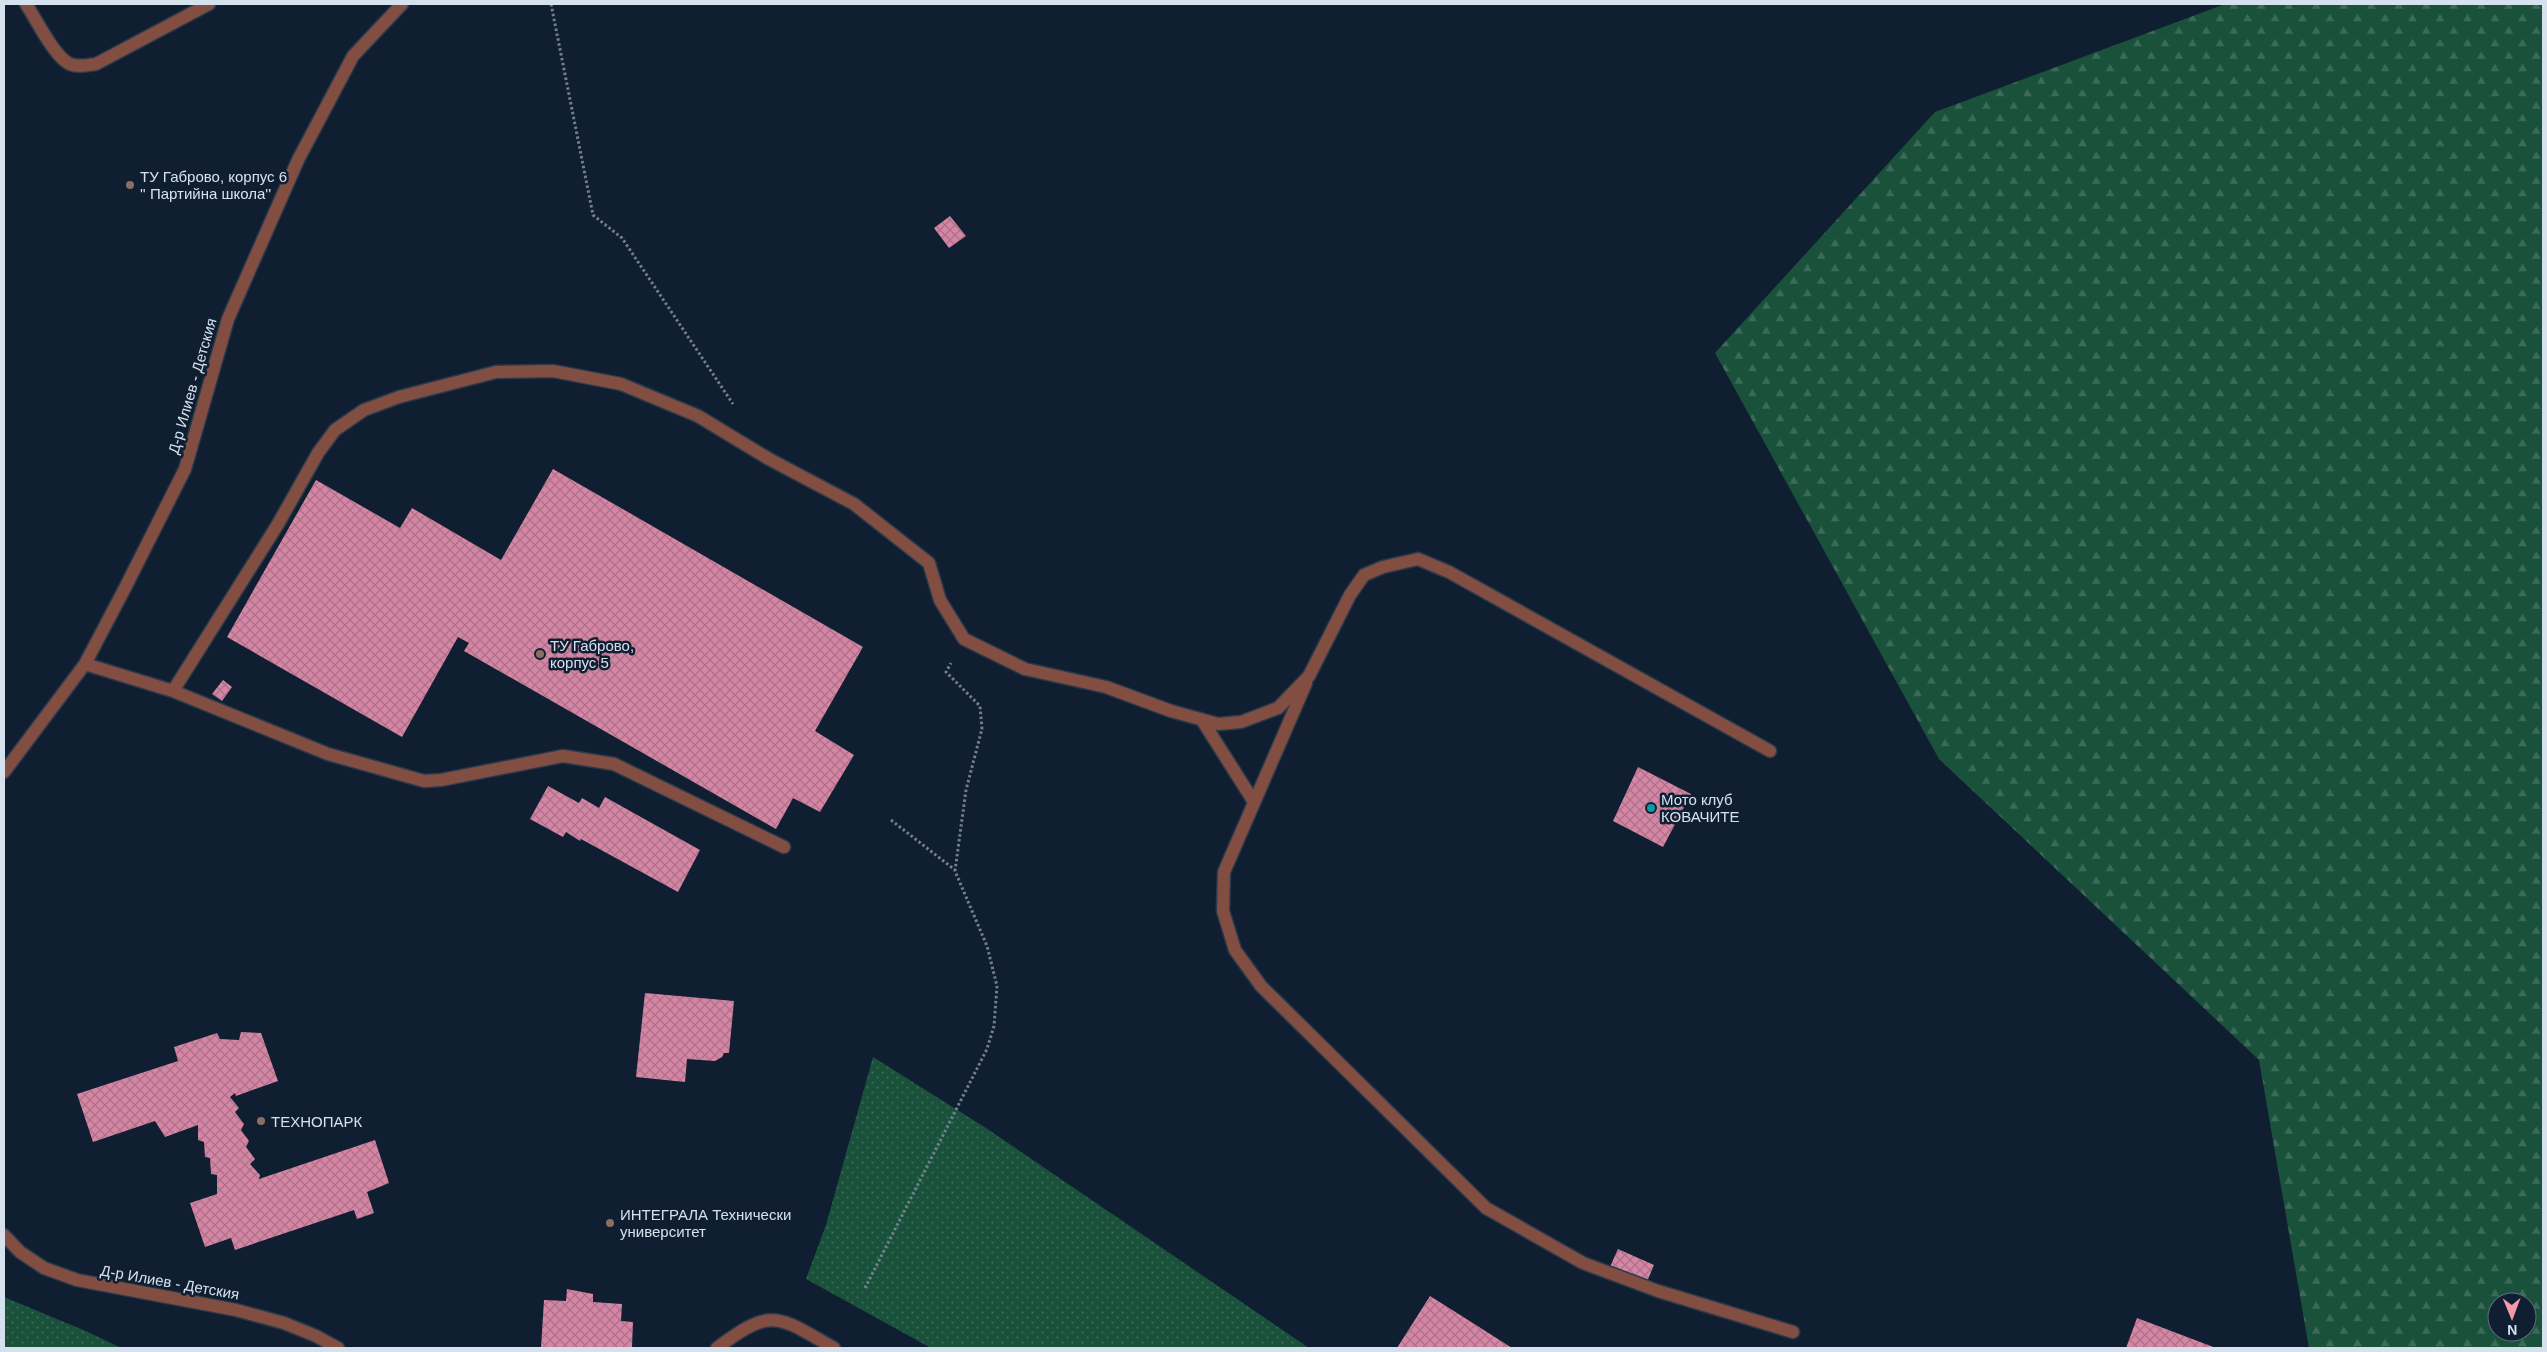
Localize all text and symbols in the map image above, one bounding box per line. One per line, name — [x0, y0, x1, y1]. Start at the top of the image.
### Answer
place label: ТУ Габрово, корпус 6 '' Партийна школа'' — [140, 168, 287, 202]
marker: ТУ Габрово, корпус 6 '' Партийна школа'' — [124, 179, 136, 191]
street label: Д-р Илиев - Детския — [164, 316, 220, 456]
place label: ТУ Габрово, корпус 5 — [550, 637, 634, 671]
marker: ТУ Габрово, корпус 5 — [534, 648, 546, 660]
place label: Мото клуб КОВАЧИТЕ — [1661, 791, 1740, 825]
marker: Мото клуб КОВАЧИТЕ — [1645, 802, 1657, 814]
place label: ТЕХНОПАРК — [271, 1113, 362, 1130]
marker: ТЕХНОПАРК — [255, 1115, 267, 1127]
place label: ИНТЕГРАЛА Технически университет — [620, 1206, 791, 1240]
marker: ИНТЕГРАЛА Технически университет — [604, 1217, 616, 1229]
street label: Д-р Илиев - Детския — [99, 1261, 241, 1303]
north arrow — [2487, 1292, 2537, 1342]
text: N — [2507, 1322, 2517, 1338]

